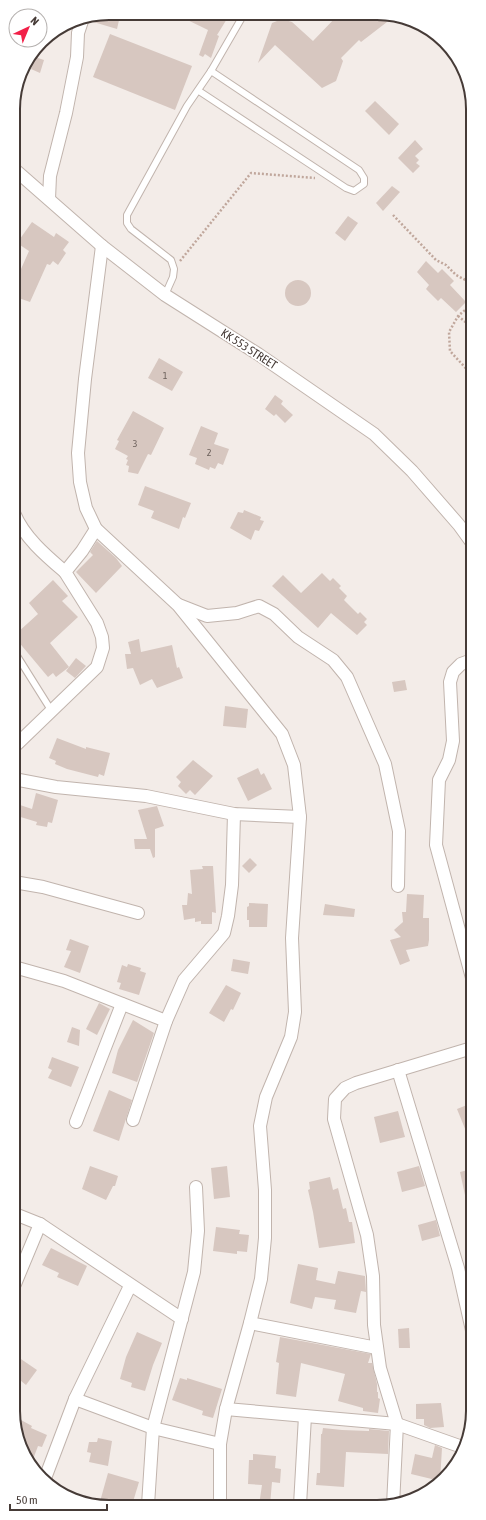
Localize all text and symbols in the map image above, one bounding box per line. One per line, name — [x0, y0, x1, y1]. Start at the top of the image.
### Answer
north arrow — [8, 8, 48, 48]
text: N — [28, 14, 41, 27]
street label: KK 553 STREET — [218, 326, 280, 373]
house number: 1 — [163, 370, 168, 381]
house number: 3 — [133, 438, 138, 449]
house number: 2 — [207, 447, 212, 458]
scale bar — [10, 1486, 107, 1512]
text: 50 m — [16, 1493, 38, 1507]

